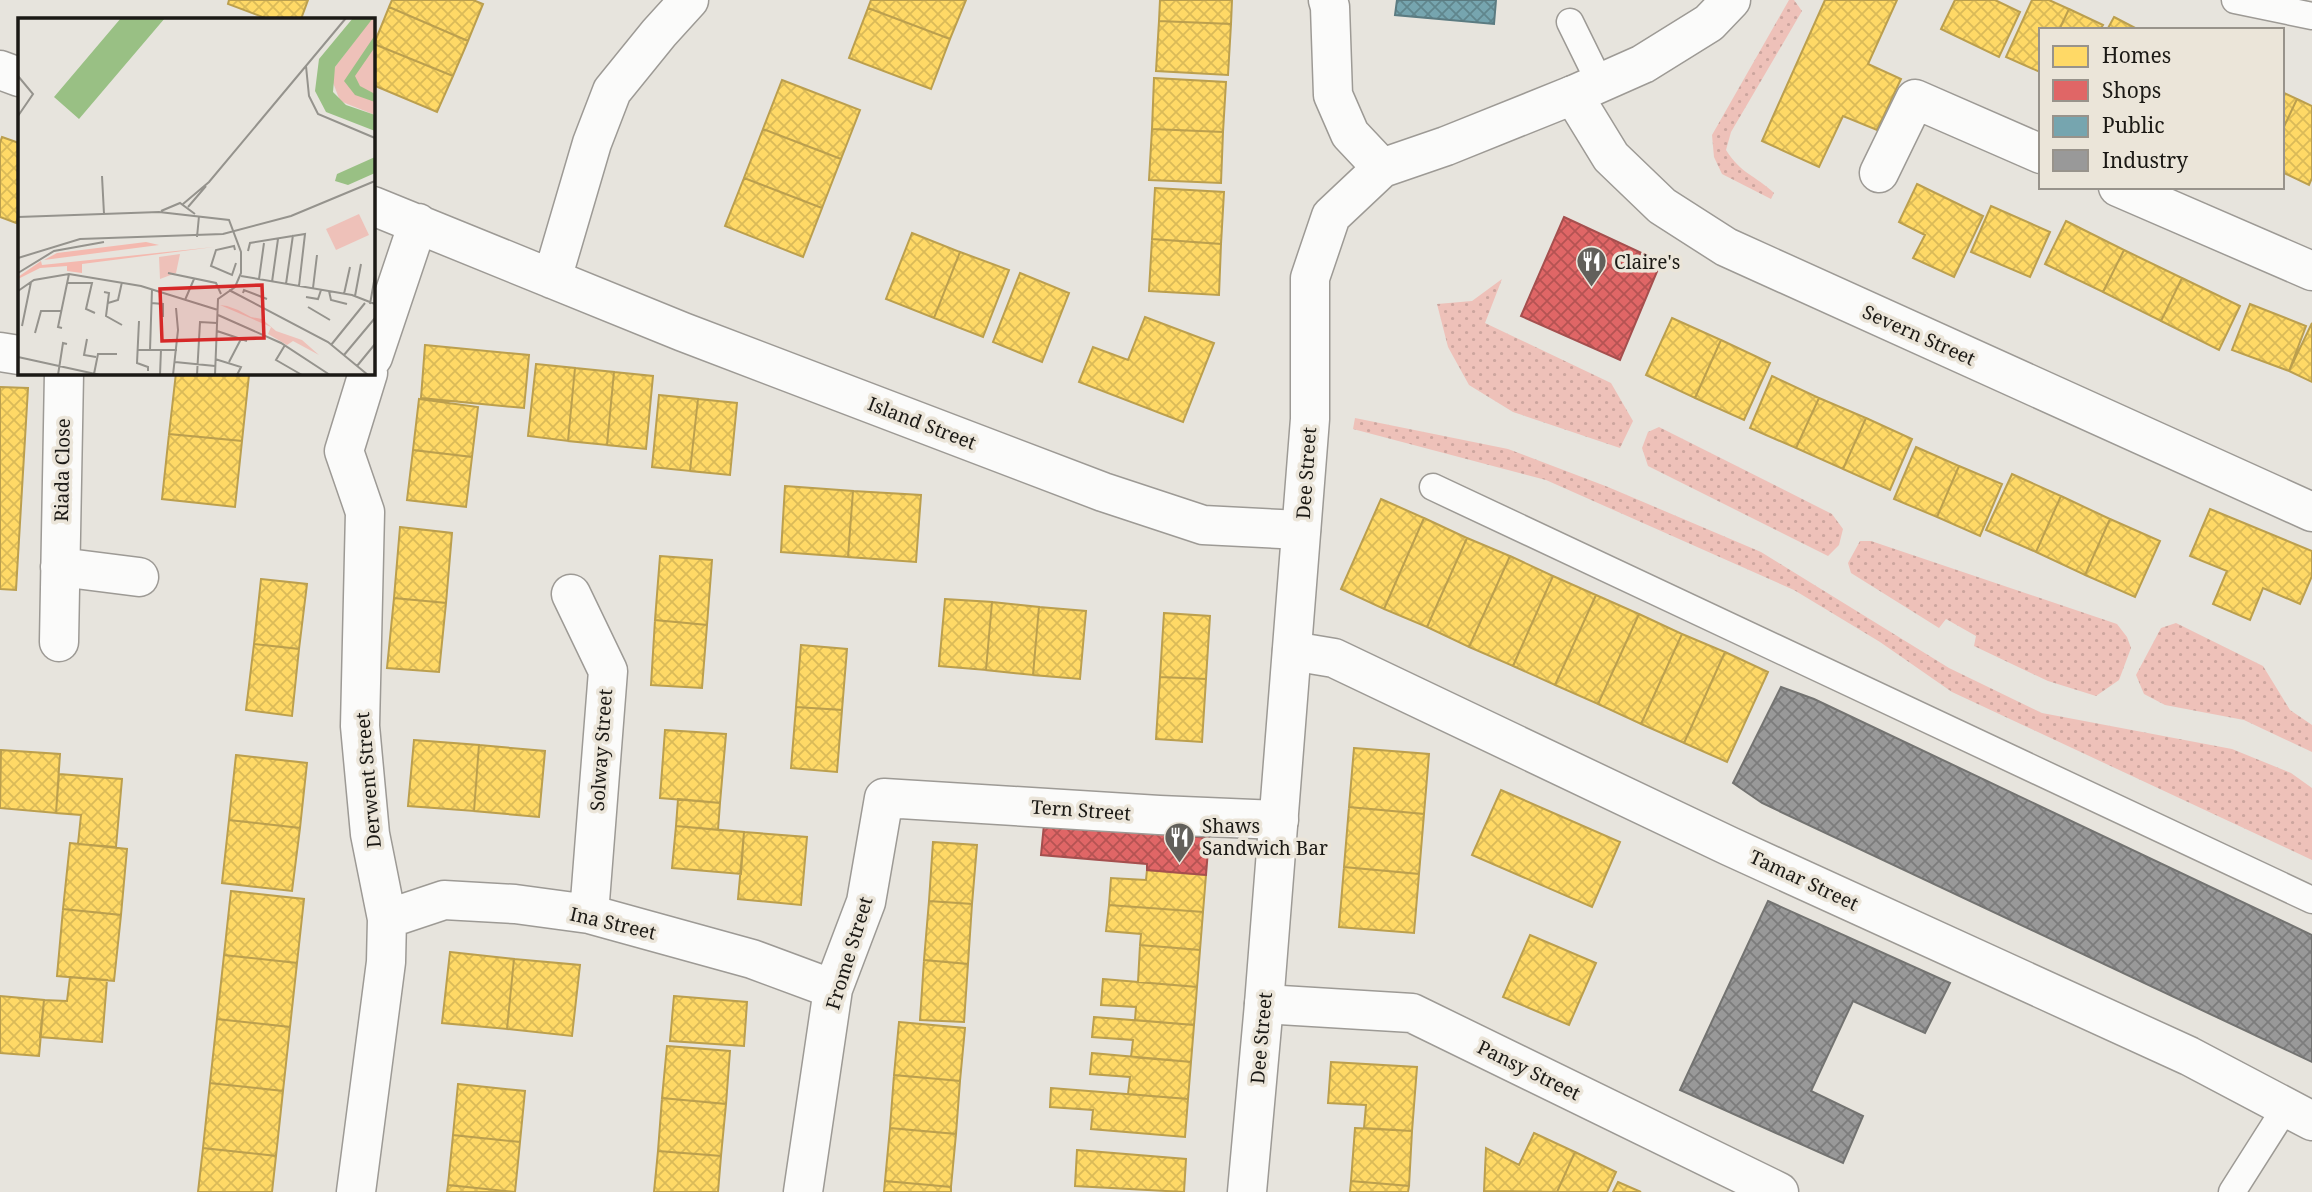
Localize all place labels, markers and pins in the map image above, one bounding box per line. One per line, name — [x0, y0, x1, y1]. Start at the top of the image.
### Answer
restaurant icon: Claire's — [1574, 245, 1608, 289]
place label: Claire's — [1614, 249, 1680, 275]
place label: Shaws Sandwich Bar — [1202, 813, 1328, 861]
restaurant icon: Shaws Sandwich Bar — [1162, 820, 1196, 864]

